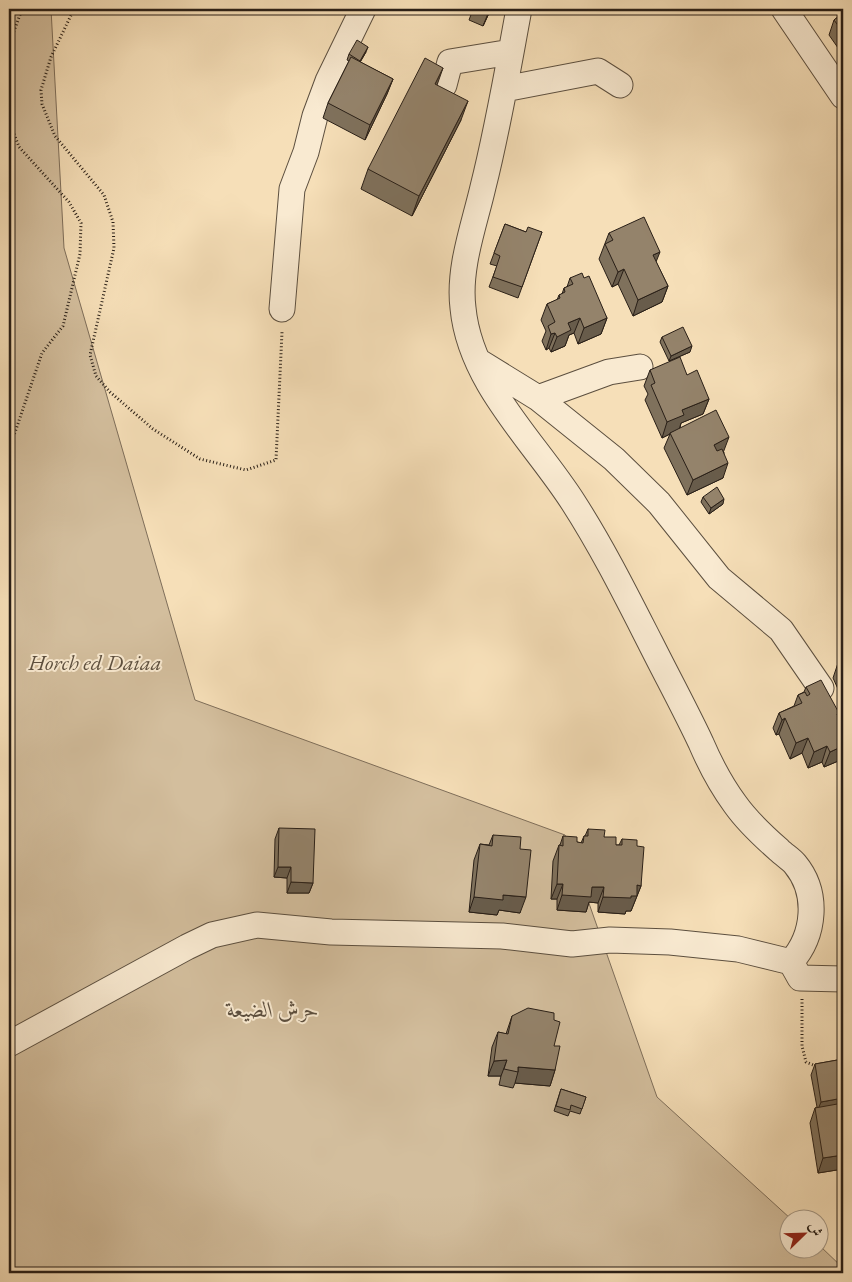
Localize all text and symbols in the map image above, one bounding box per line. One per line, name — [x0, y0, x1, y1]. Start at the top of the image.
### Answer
park label: Horch ed Daiaa — [27, 648, 162, 677]
park label: حرش الضيعة — [225, 995, 319, 1024]
north arrow — [780, 1210, 830, 1260]
text: ش — [805, 1219, 827, 1239]

